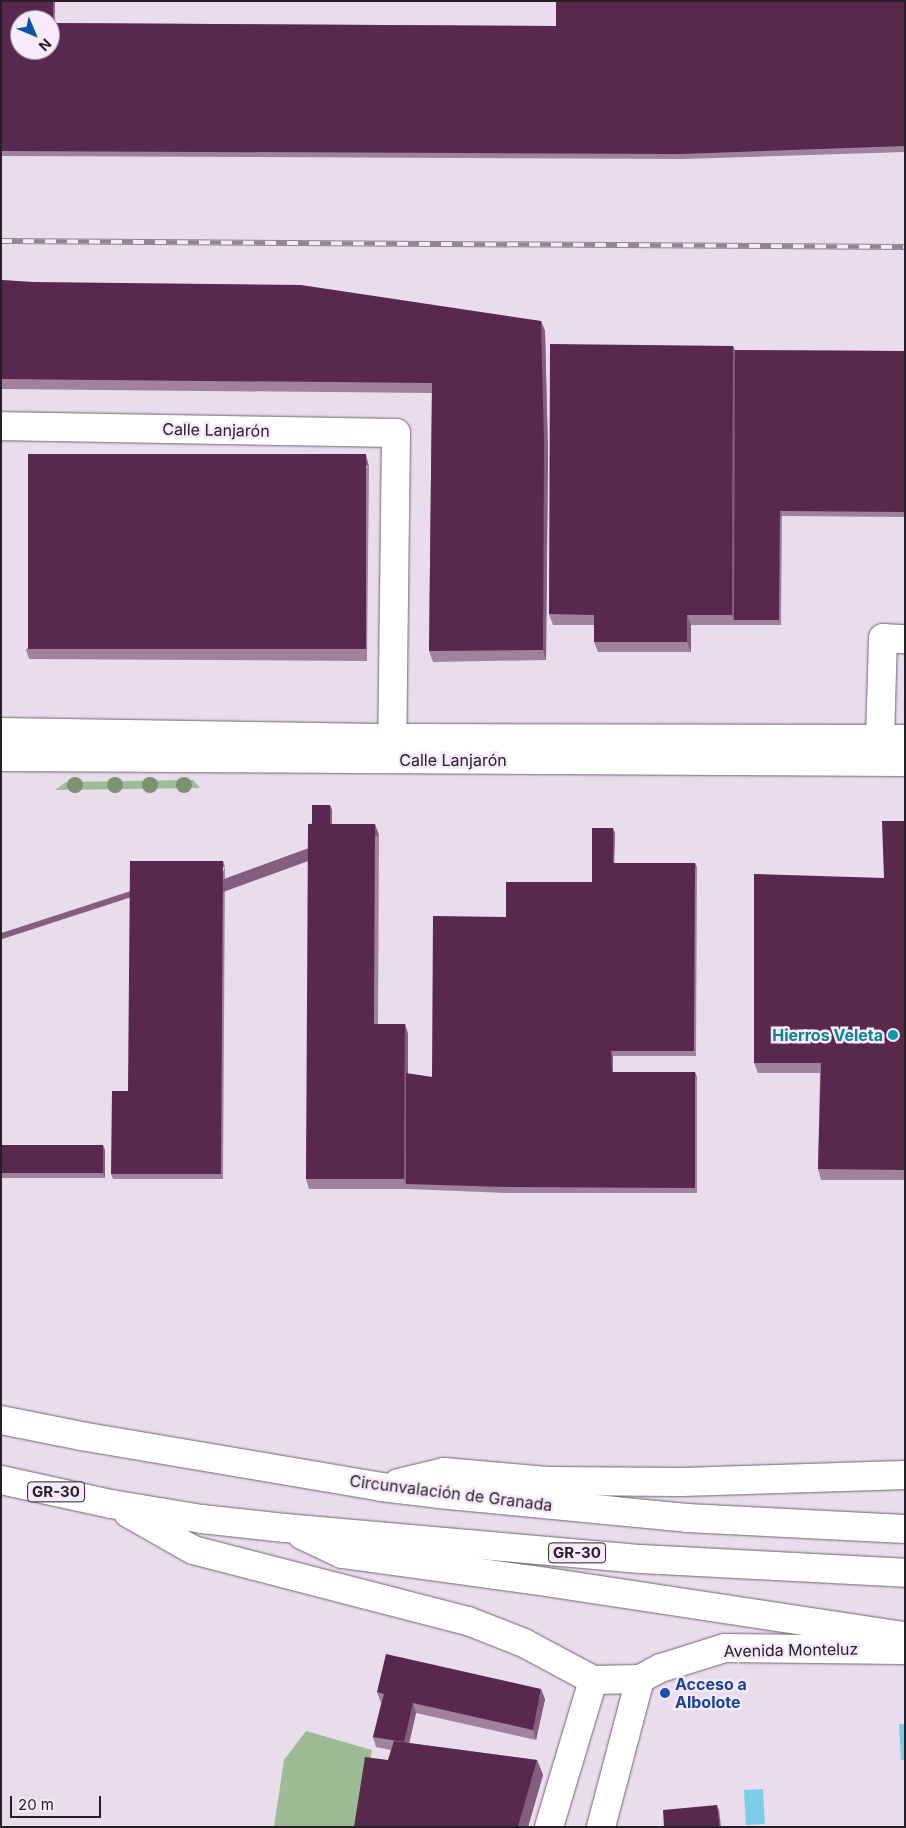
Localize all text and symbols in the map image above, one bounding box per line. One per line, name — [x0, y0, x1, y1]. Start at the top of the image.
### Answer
north arrow — [10, 10, 60, 60]
text: N — [35, 35, 55, 55]
street label: Calle Lanjarón — [162, 419, 270, 441]
street label: Calle Lanjarón — [399, 750, 507, 770]
place label: Hierros Veleta — [772, 1025, 883, 1045]
marker: Hierros Veleta — [887, 1029, 899, 1041]
street label: Circunvalación de Granada — [348, 1471, 554, 1515]
road number: GR-30 — [26, 1480, 86, 1504]
road number: GR-30 — [547, 1540, 607, 1566]
street label: Avenida Monteluz — [724, 1639, 858, 1661]
place label: Acceso a Albolote — [675, 1674, 747, 1712]
marker: Acceso a Albolote — [659, 1687, 671, 1699]
scale bar — [12, 1786, 104, 1818]
text: 20 m — [18, 1795, 54, 1814]

